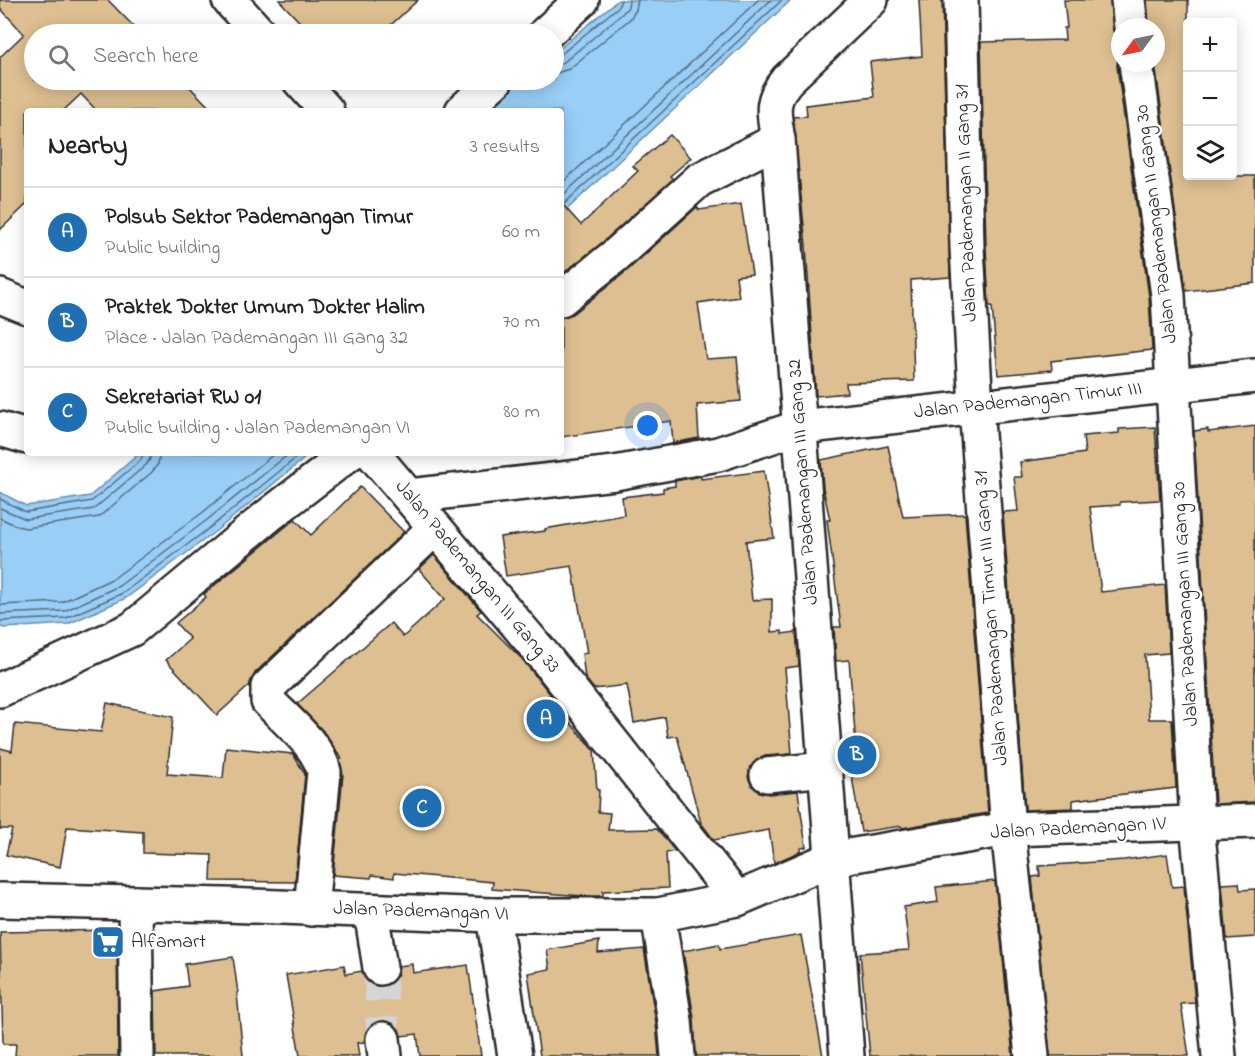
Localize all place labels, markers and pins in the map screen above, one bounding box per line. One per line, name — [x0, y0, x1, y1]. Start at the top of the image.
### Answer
pin: A — [526, 696, 566, 742]
pin: B — [838, 732, 876, 777]
pin: C — [402, 786, 442, 830]
supermarket icon: Alfamart — [90, 924, 126, 960]
place label: Alfamart — [131, 928, 206, 957]

